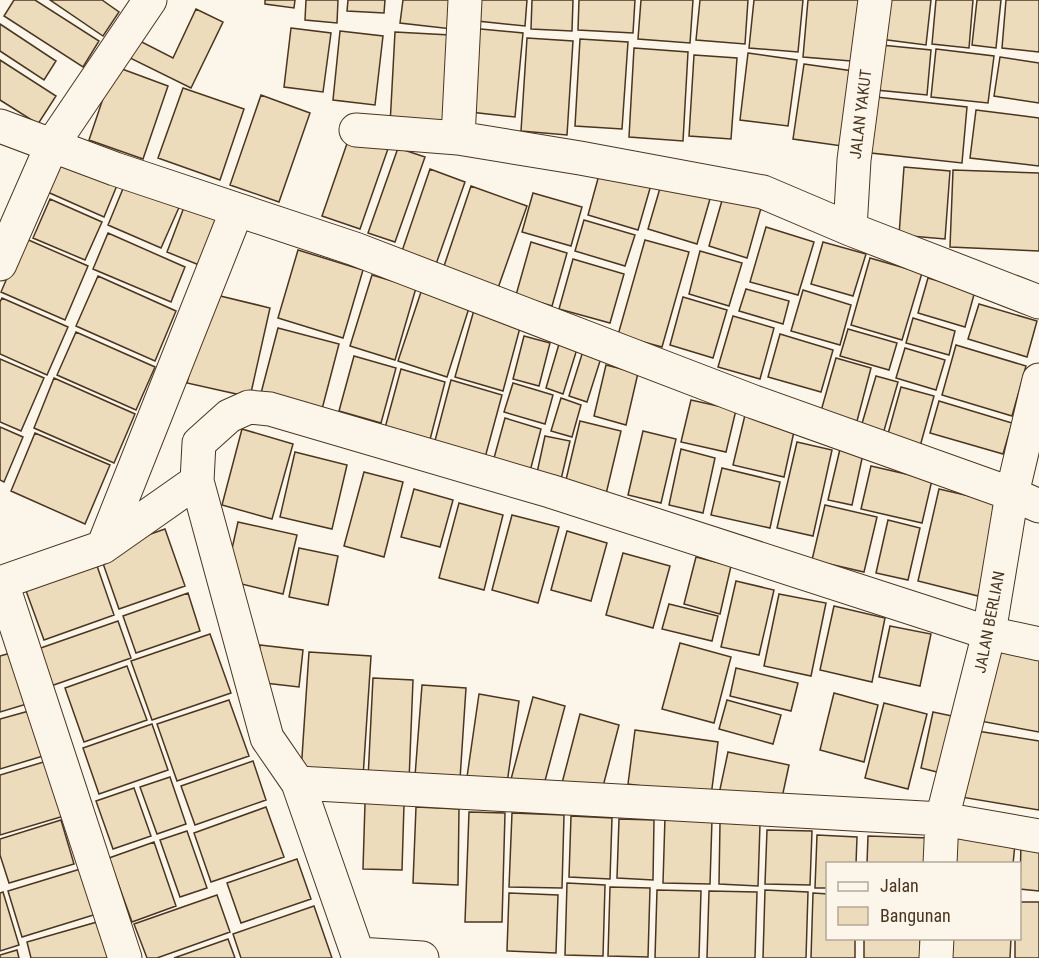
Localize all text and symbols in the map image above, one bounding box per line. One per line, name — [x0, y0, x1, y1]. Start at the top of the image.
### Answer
street label: JALAN YAKUT — [846, 68, 875, 160]
street label: JALAN BERLIAN — [970, 570, 1009, 675]
legend — [826, 862, 1021, 940]
text: Jalan — [880, 875, 919, 896]
text: Bangunan — [880, 905, 951, 926]

